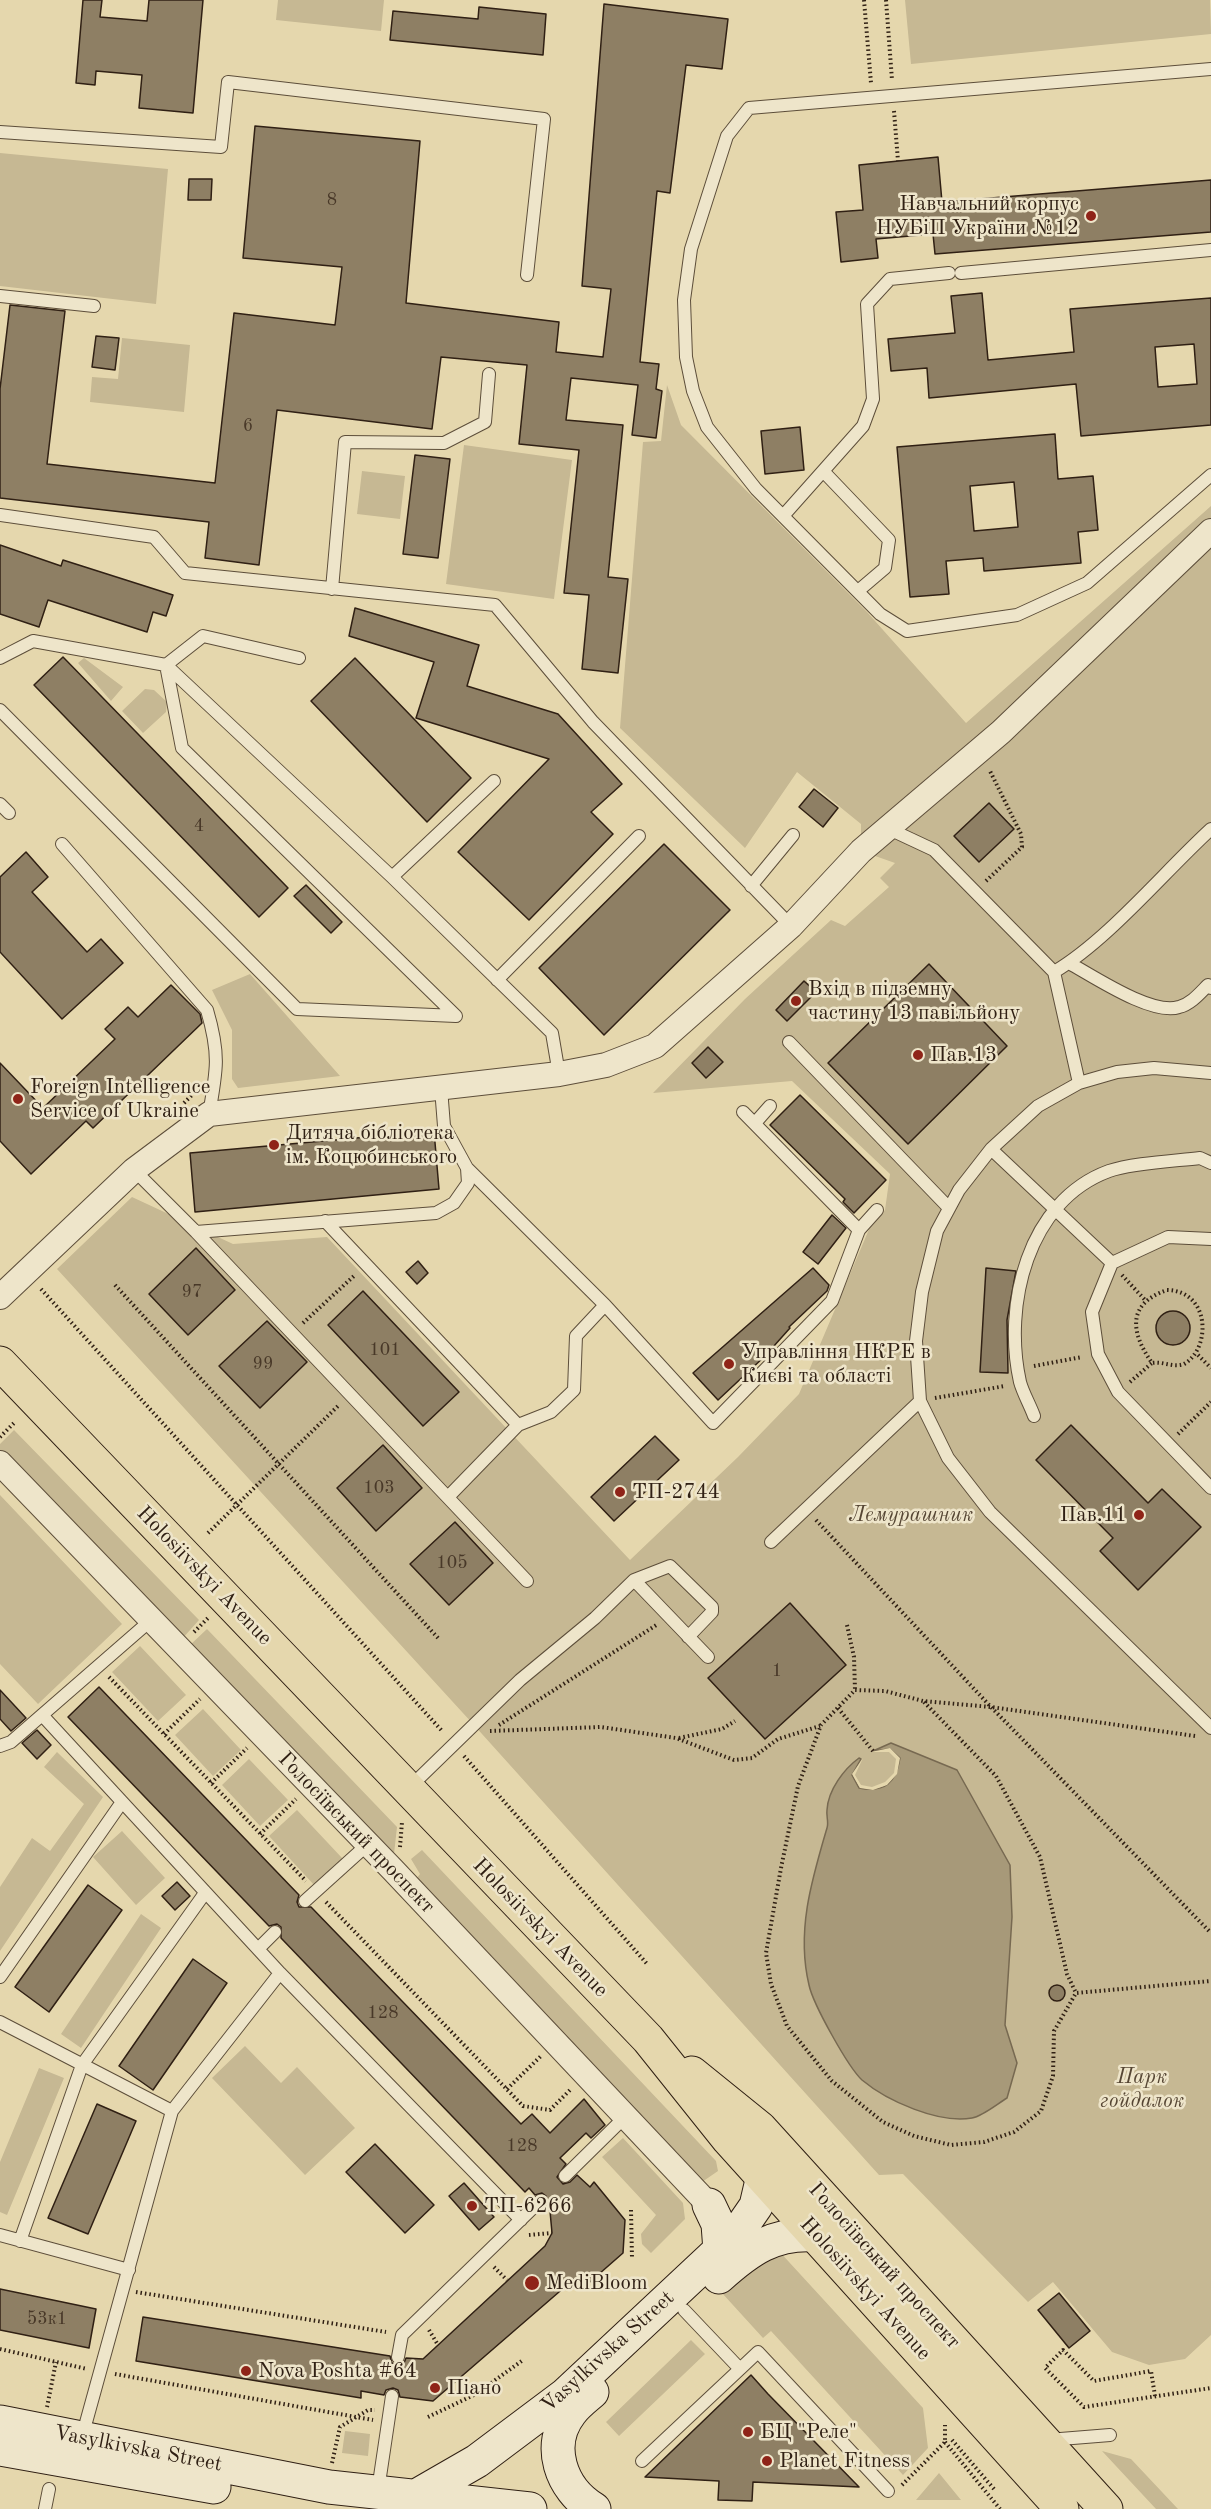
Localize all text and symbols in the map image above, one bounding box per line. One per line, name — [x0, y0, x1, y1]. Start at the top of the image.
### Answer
house number: 8 — [327, 189, 337, 211]
place label: Навчальний корпус НУБіП України №12 — [876, 191, 1079, 241]
marker: Навчальний корпус НУБіП України №12 — [1084, 209, 1098, 223]
house number: 6 — [243, 415, 253, 437]
house number: 4 — [194, 815, 204, 837]
place label: Вхід в підземну частину 13 павільйону — [808, 976, 1020, 1026]
marker: Вхід в підземну частину 13 павільйону — [789, 994, 803, 1008]
place label: Пав.13 — [930, 1042, 997, 1068]
marker: Пав.13 — [911, 1048, 925, 1062]
place label: Foreign Intelligence Service of Ukraine — [30, 1074, 210, 1124]
marker: Foreign Intelligence Service of Ukraine — [11, 1092, 25, 1106]
place label: Дитяча бібліотека ім. Коцюбинського — [286, 1120, 457, 1170]
marker: Дитяча бібліотека ім. Коцюбинського — [267, 1138, 281, 1152]
house number: 97 — [182, 1281, 202, 1303]
house number: 101 — [369, 1339, 401, 1361]
place label: Управління НКРЕ в Києві та області — [741, 1339, 931, 1389]
house number: 99 — [253, 1353, 273, 1375]
marker: Управління НКРЕ в Києві та області — [722, 1357, 736, 1371]
house number: 103 — [363, 1477, 395, 1499]
place label: ТП-2744 — [632, 1479, 720, 1505]
marker: ТП-2744 — [613, 1485, 627, 1499]
street label: Holosiivskyi Avenue — [131, 1501, 277, 1651]
park label: Лемурашник — [849, 1502, 973, 1528]
place label: Пав.11 — [1060, 1502, 1127, 1528]
marker: Пав.11 — [1132, 1508, 1146, 1522]
house number: 105 — [436, 1552, 468, 1574]
house number: 1 — [772, 1660, 782, 1682]
street label: Голосіївський проспект — [272, 1747, 440, 1919]
street label: Holosiivskyi Avenue — [467, 1853, 613, 2003]
house number: 128 — [367, 2002, 399, 2024]
park label: Парк гойдалок — [1100, 2064, 1184, 2114]
house number: 128 — [506, 2135, 538, 2157]
street label: Голосіївський проспект — [803, 2178, 965, 2354]
place label: ТП-6266 — [484, 2193, 572, 2219]
marker: ТП-6266 — [465, 2199, 479, 2213]
street label: Holosiivskyi Avenue — [794, 2212, 936, 2366]
place label: MediBloom — [546, 2270, 648, 2296]
marker: MediBloom — [523, 2274, 541, 2292]
street label: Vasylkivska Street — [536, 2286, 680, 2418]
house number: 53к1 — [27, 2308, 67, 2330]
place label: Nova Poshta #64 — [258, 2358, 417, 2384]
marker: Nova Poshta #64 — [239, 2364, 253, 2378]
place label: Піано — [447, 2375, 502, 2401]
marker: Піано — [428, 2381, 442, 2395]
place label: БЦ "Реле" — [760, 2419, 857, 2445]
street label: Vasylkivska Street — [52, 2420, 224, 2478]
marker: БЦ "Реле" — [741, 2425, 755, 2439]
place label: Planet Fitness — [779, 2448, 910, 2474]
marker: Planet Fitness — [760, 2454, 774, 2468]

